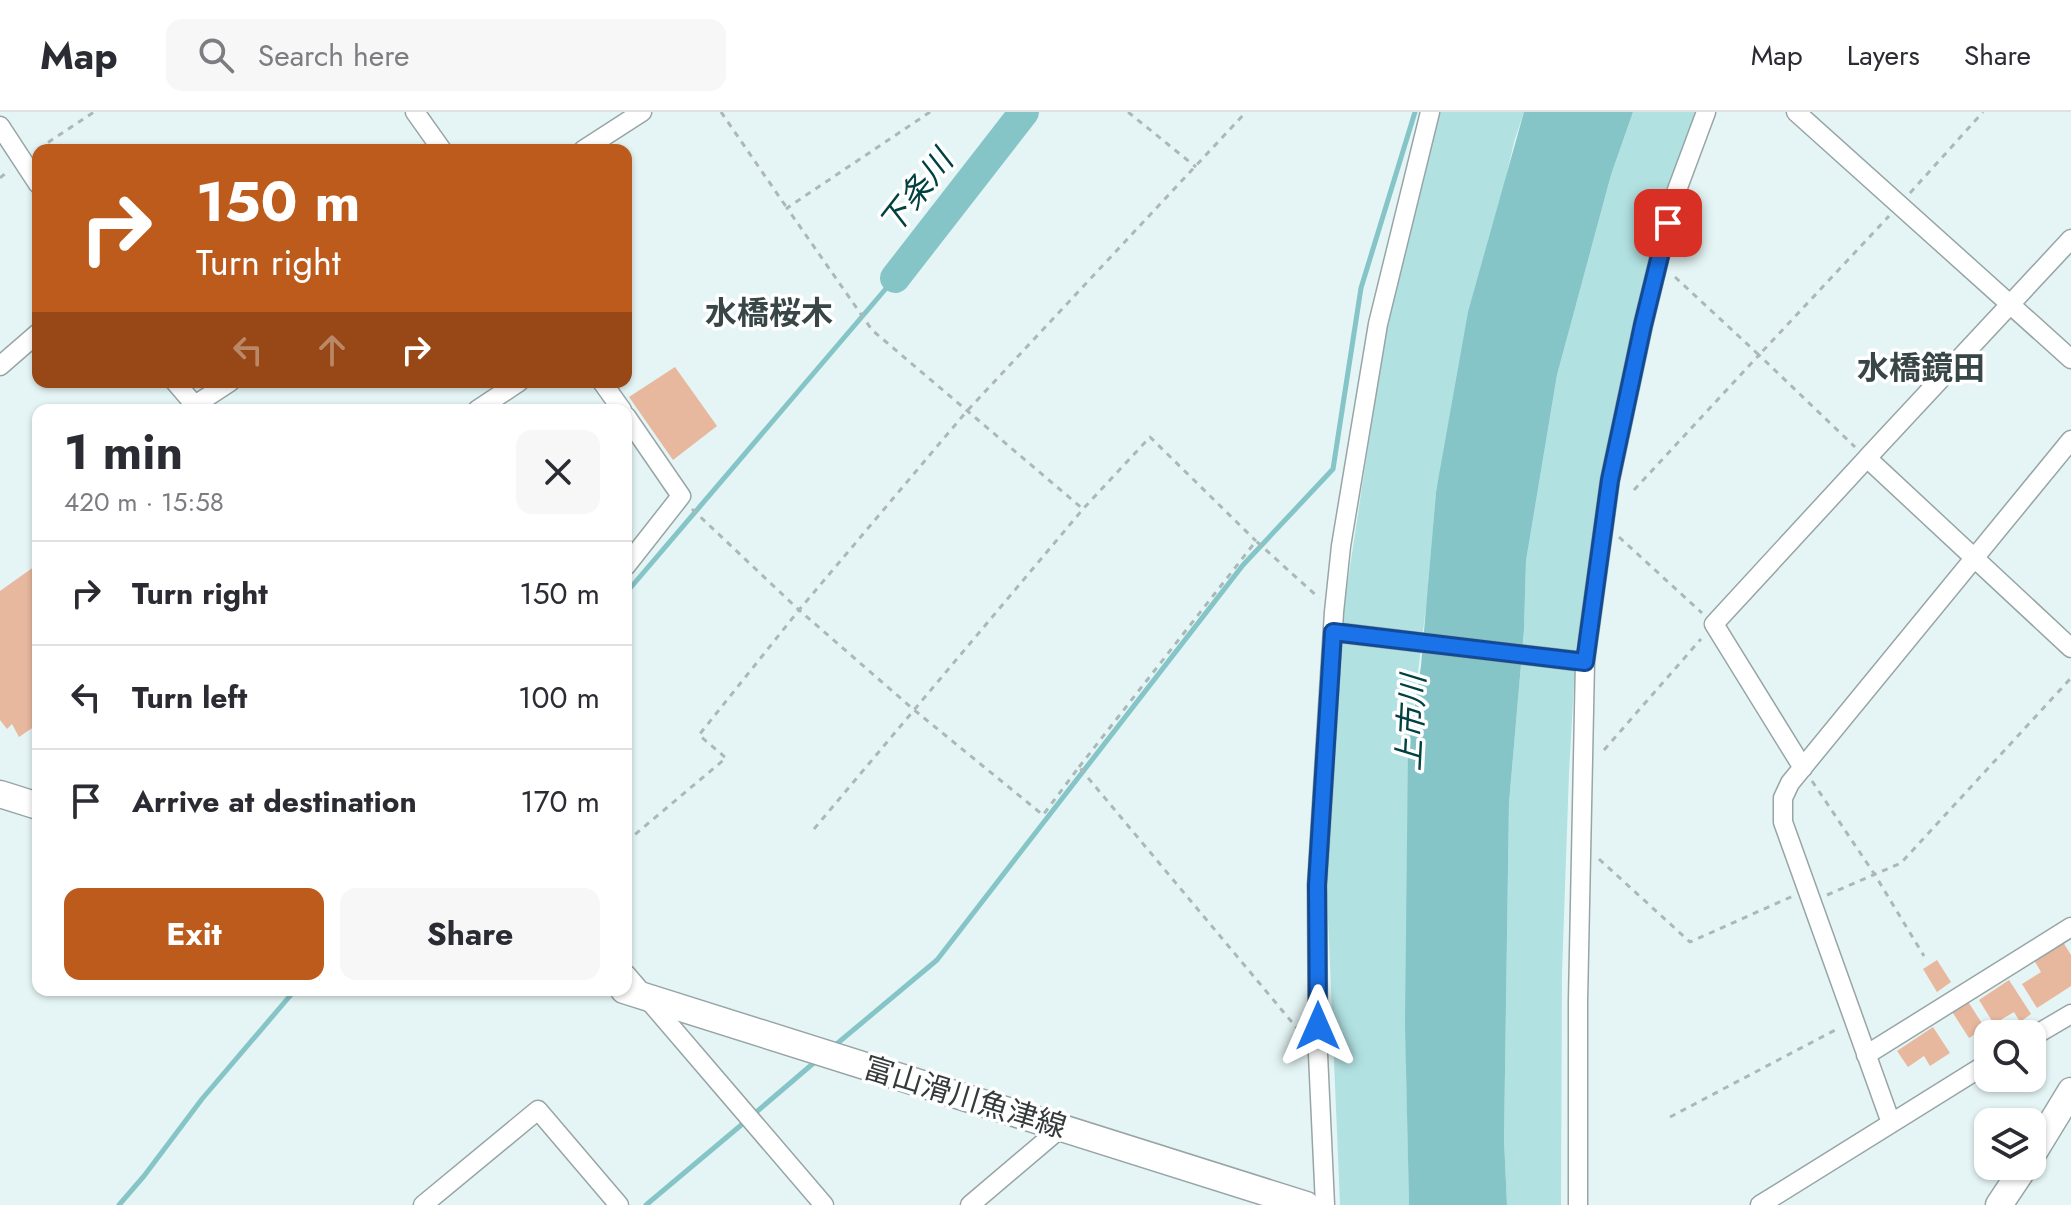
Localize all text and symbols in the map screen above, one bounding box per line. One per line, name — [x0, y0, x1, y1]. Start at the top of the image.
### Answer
search box — [166, 19, 726, 91]
text: Map — [40, 28, 118, 83]
icon: search — [194, 33, 238, 77]
text: Search here — [258, 34, 410, 77]
text: Map — [1751, 35, 1803, 76]
text: Layers — [1847, 35, 1920, 76]
text: Share — [1964, 35, 2031, 76]
water label: 下条川 — [868, 138, 966, 244]
text: 150 m — [196, 161, 360, 242]
icon: right — [64, 176, 168, 280]
pin — [1634, 189, 1702, 257]
icon: arrive — [1646, 201, 1690, 245]
text: Turn right — [196, 236, 341, 288]
district label: 水橋桜木 — [705, 290, 833, 336]
icon: left — [226, 328, 270, 372]
icon: ahead — [310, 328, 354, 372]
icon: right — [394, 328, 438, 372]
district label: 水橋鏡田 — [1857, 345, 1985, 391]
text: 1 min — [64, 418, 183, 487]
button: close — [516, 430, 600, 514]
text: 420 m · 15:58 — [64, 483, 224, 521]
icon: right — [64, 571, 108, 615]
text: Turn right — [132, 572, 268, 615]
text: 150 m — [519, 572, 600, 615]
water label: 上市川 — [1386, 671, 1437, 772]
icon: left — [64, 675, 108, 719]
text: Turn left — [132, 676, 247, 719]
text: 100 m — [518, 676, 600, 719]
icon: arrive — [64, 779, 108, 823]
text: Arrive at destination — [132, 780, 417, 823]
text: 170 m — [520, 780, 600, 823]
button: Exit — [64, 888, 324, 980]
button: Share — [340, 888, 600, 980]
position arrow — [1276, 984, 1360, 1068]
map controls — [1974, 1020, 2046, 1180]
button: search — [1974, 1020, 2046, 1092]
street label: 富山滑川魚津線 — [858, 1046, 1072, 1148]
button: layers — [1974, 1108, 2046, 1180]

